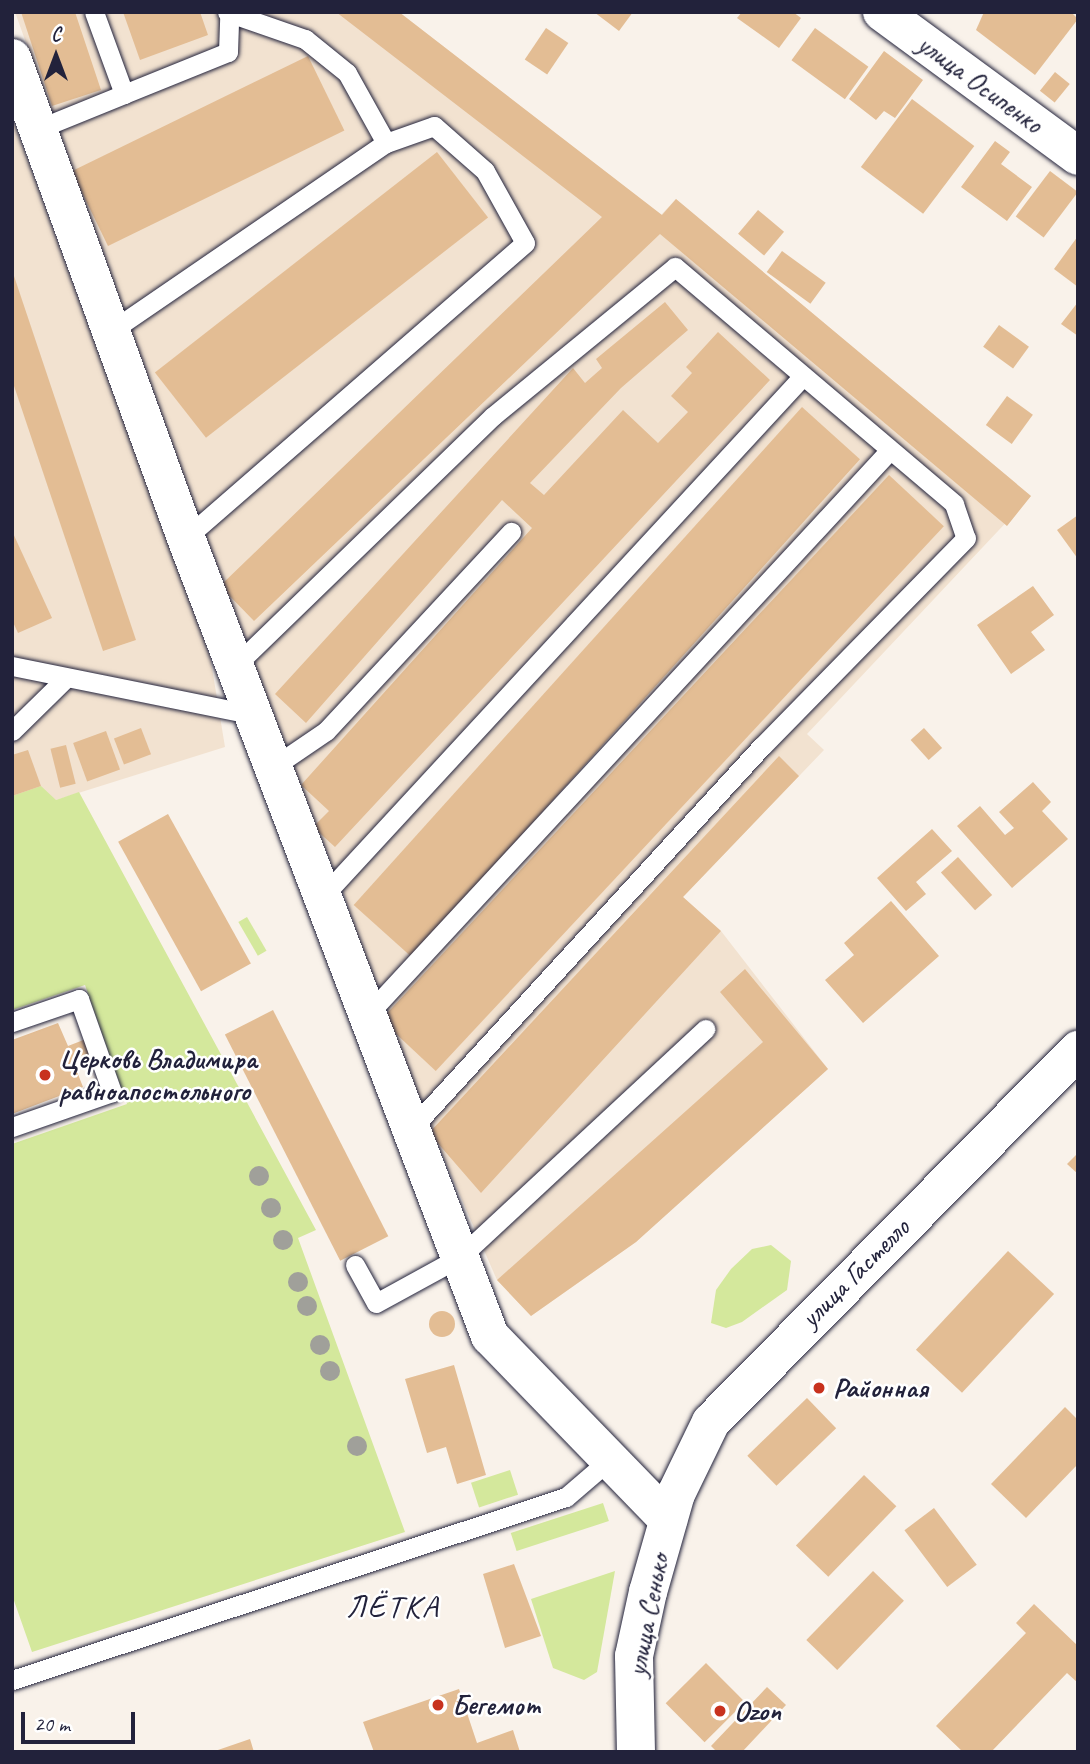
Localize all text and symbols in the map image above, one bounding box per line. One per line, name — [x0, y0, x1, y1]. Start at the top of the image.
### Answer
north arrow — [21, 21, 91, 91]
text: С — [51, 23, 61, 47]
street label: улица Осипенко — [911, 27, 1049, 141]
place label: Церковь Владимира равноапостольного — [59, 1042, 258, 1108]
marker: Церковь Владимира равноапостольного — [37, 1067, 53, 1083]
street label: улица Гастелло — [792, 1210, 918, 1336]
place label: Районная — [833, 1371, 928, 1405]
marker: Районная — [811, 1380, 827, 1396]
street label: улица Сенько — [620, 1552, 676, 1678]
district label: ЛЁТКА — [347, 1588, 439, 1626]
place label: Бегемот — [452, 1688, 541, 1722]
place label: Ozon — [734, 1694, 781, 1728]
marker: Бегемот — [430, 1697, 446, 1713]
scale bar — [24, 1698, 138, 1742]
marker: Ozon — [712, 1703, 728, 1719]
text: 20 m — [34, 1711, 70, 1737]

